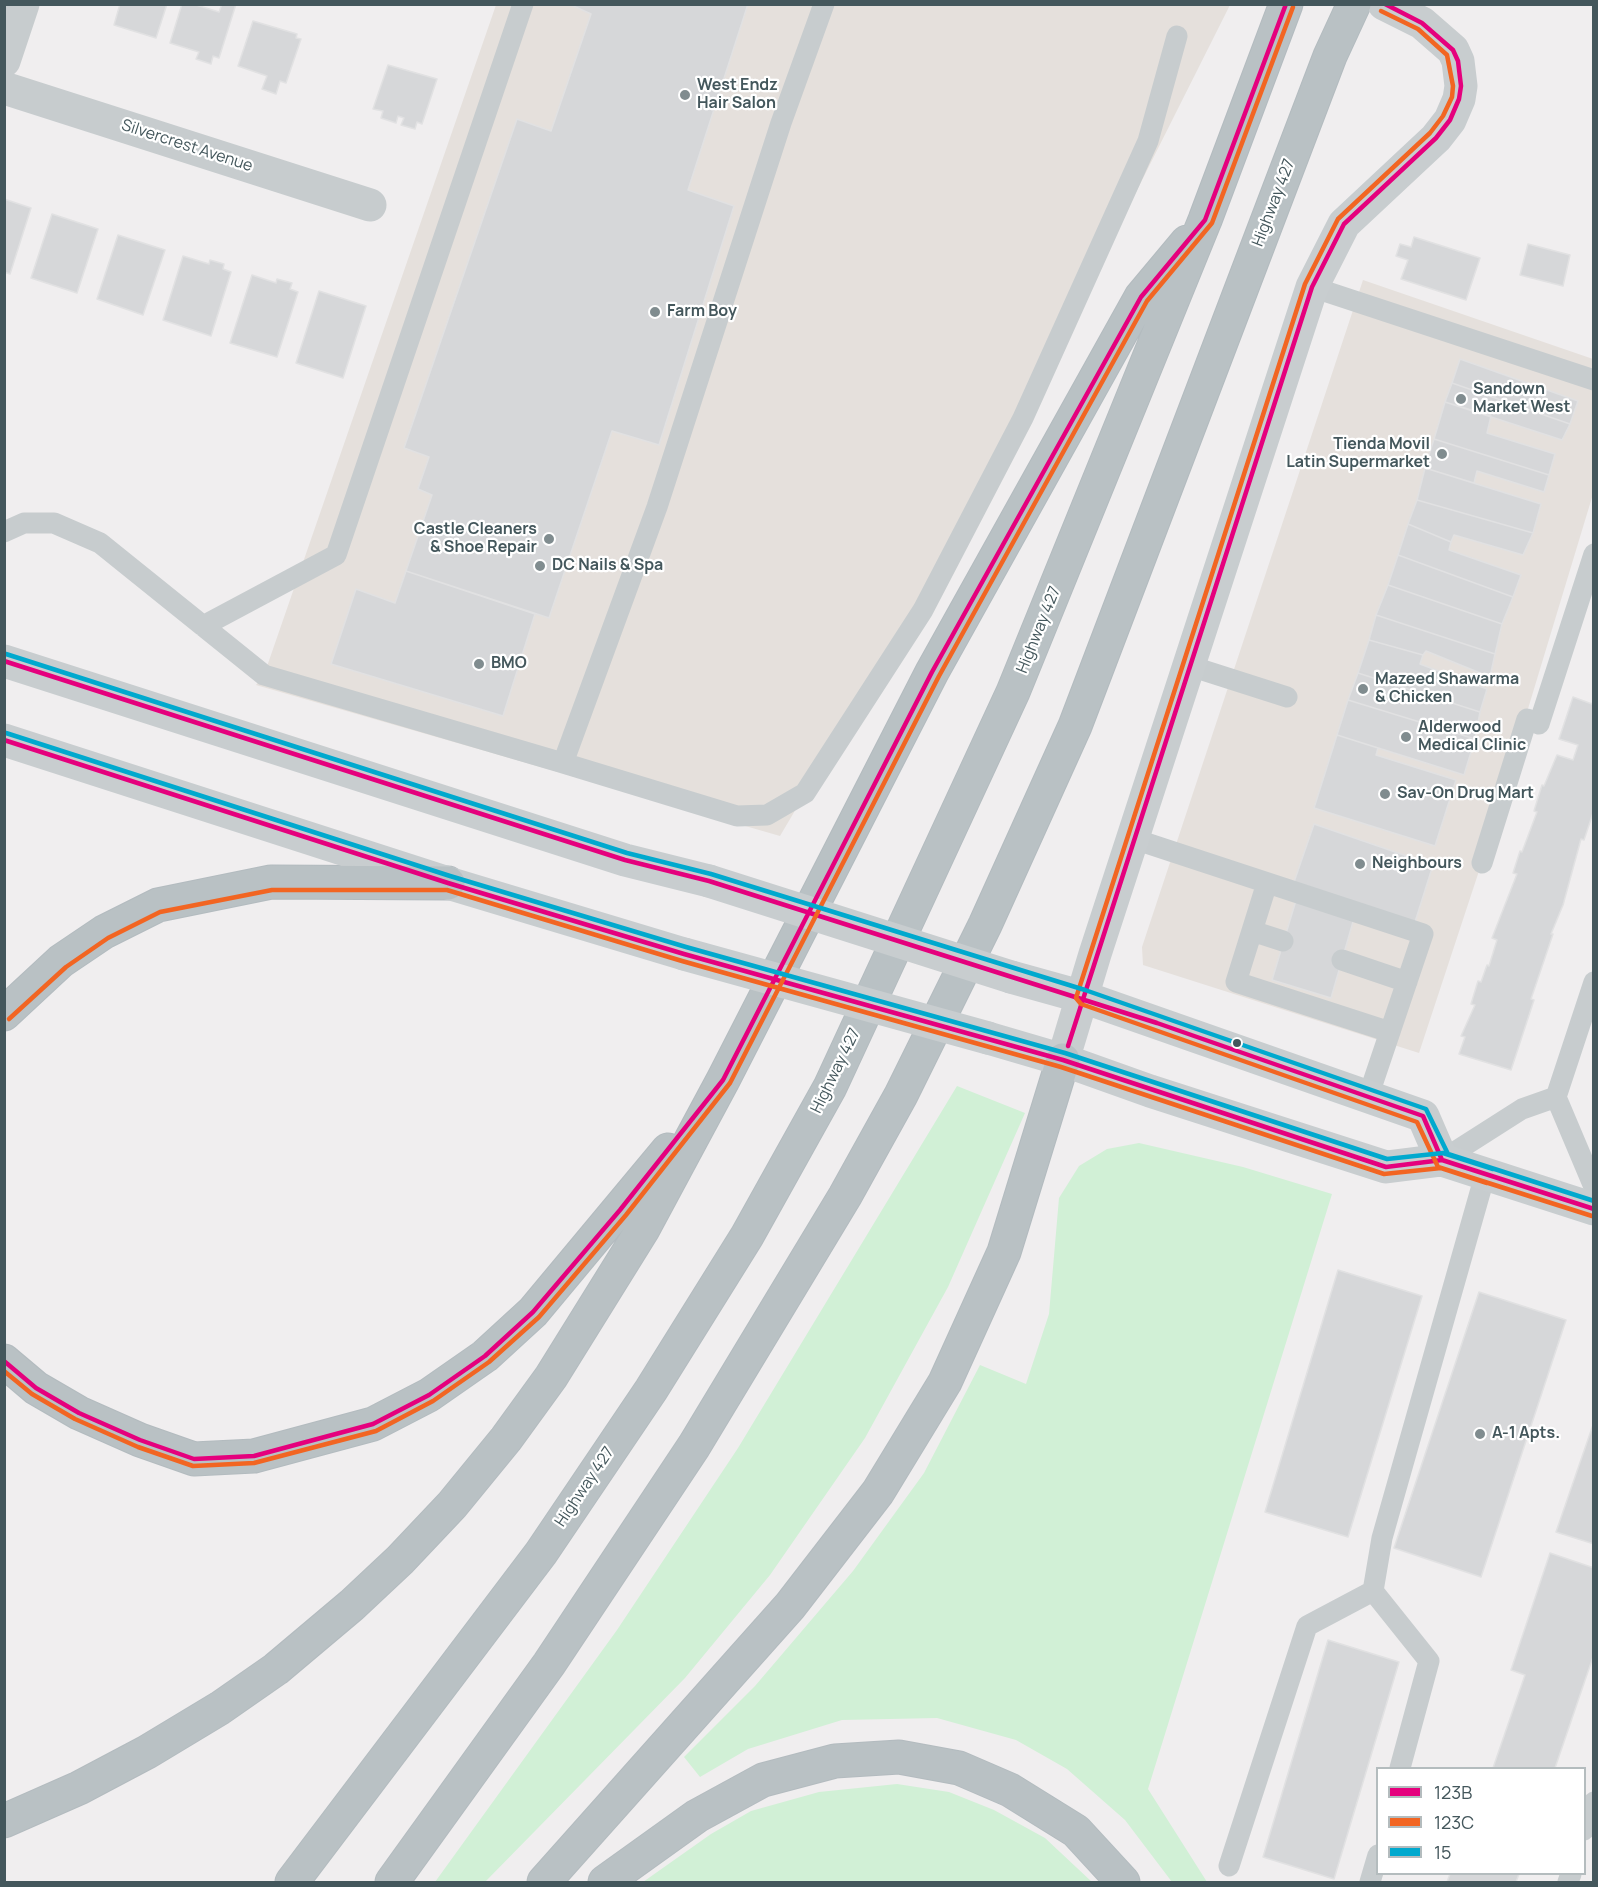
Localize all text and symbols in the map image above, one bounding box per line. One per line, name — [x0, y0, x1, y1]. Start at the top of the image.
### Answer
place label: West Endz Hair Salon — [697, 76, 778, 114]
marker: West Endz Hair Salon — [678, 88, 692, 102]
street label: Silvercrest Avenue — [119, 116, 255, 176]
street label: Highway 427 — [1249, 157, 1299, 249]
place label: Farm Boy — [667, 302, 737, 322]
marker: Farm Boy — [648, 305, 662, 319]
place label: Sandown Market West — [1473, 380, 1570, 418]
marker: Sandown Market West — [1454, 392, 1468, 406]
place label: Tienda Movil Latin Supermarket — [1286, 435, 1430, 473]
marker: Tienda Movil Latin Supermarket — [1435, 447, 1449, 461]
place label: Castle Cleaners & Shoe Repair — [414, 520, 537, 558]
marker: Castle Cleaners & Shoe Repair — [542, 532, 556, 546]
place label: DC Nails & Spa — [552, 556, 663, 576]
marker: DC Nails & Spa — [533, 559, 547, 573]
street label: Highway 427 — [1013, 584, 1065, 676]
place label: BMO — [491, 654, 527, 674]
marker: BMO — [472, 657, 486, 671]
place label: Mazeed Shawarma & Chicken — [1375, 670, 1519, 708]
marker: Mazeed Shawarma & Chicken — [1356, 682, 1370, 696]
place label: Alderwood Medical Clinic — [1418, 718, 1526, 756]
marker: Alderwood Medical Clinic — [1399, 730, 1413, 744]
place label: Sav-On Drug Mart — [1397, 784, 1534, 804]
marker: Sav-On Drug Mart — [1378, 787, 1392, 801]
place label: Neighbours — [1372, 854, 1462, 874]
marker: Neighbours — [1353, 857, 1367, 871]
street label: Highway 427 — [807, 1025, 865, 1117]
unlabelled marker — [1231, 1037, 1243, 1049]
place label: A-1 Apts. — [1492, 1424, 1560, 1444]
marker: A-1 Apts. — [1473, 1427, 1487, 1441]
street label: Highway 427 — [551, 1443, 619, 1531]
legend — [1376, 1767, 1586, 1875]
text: 123B — [1434, 1780, 1472, 1804]
text: 123C — [1434, 1810, 1474, 1834]
text: 15 — [1434, 1840, 1451, 1864]

